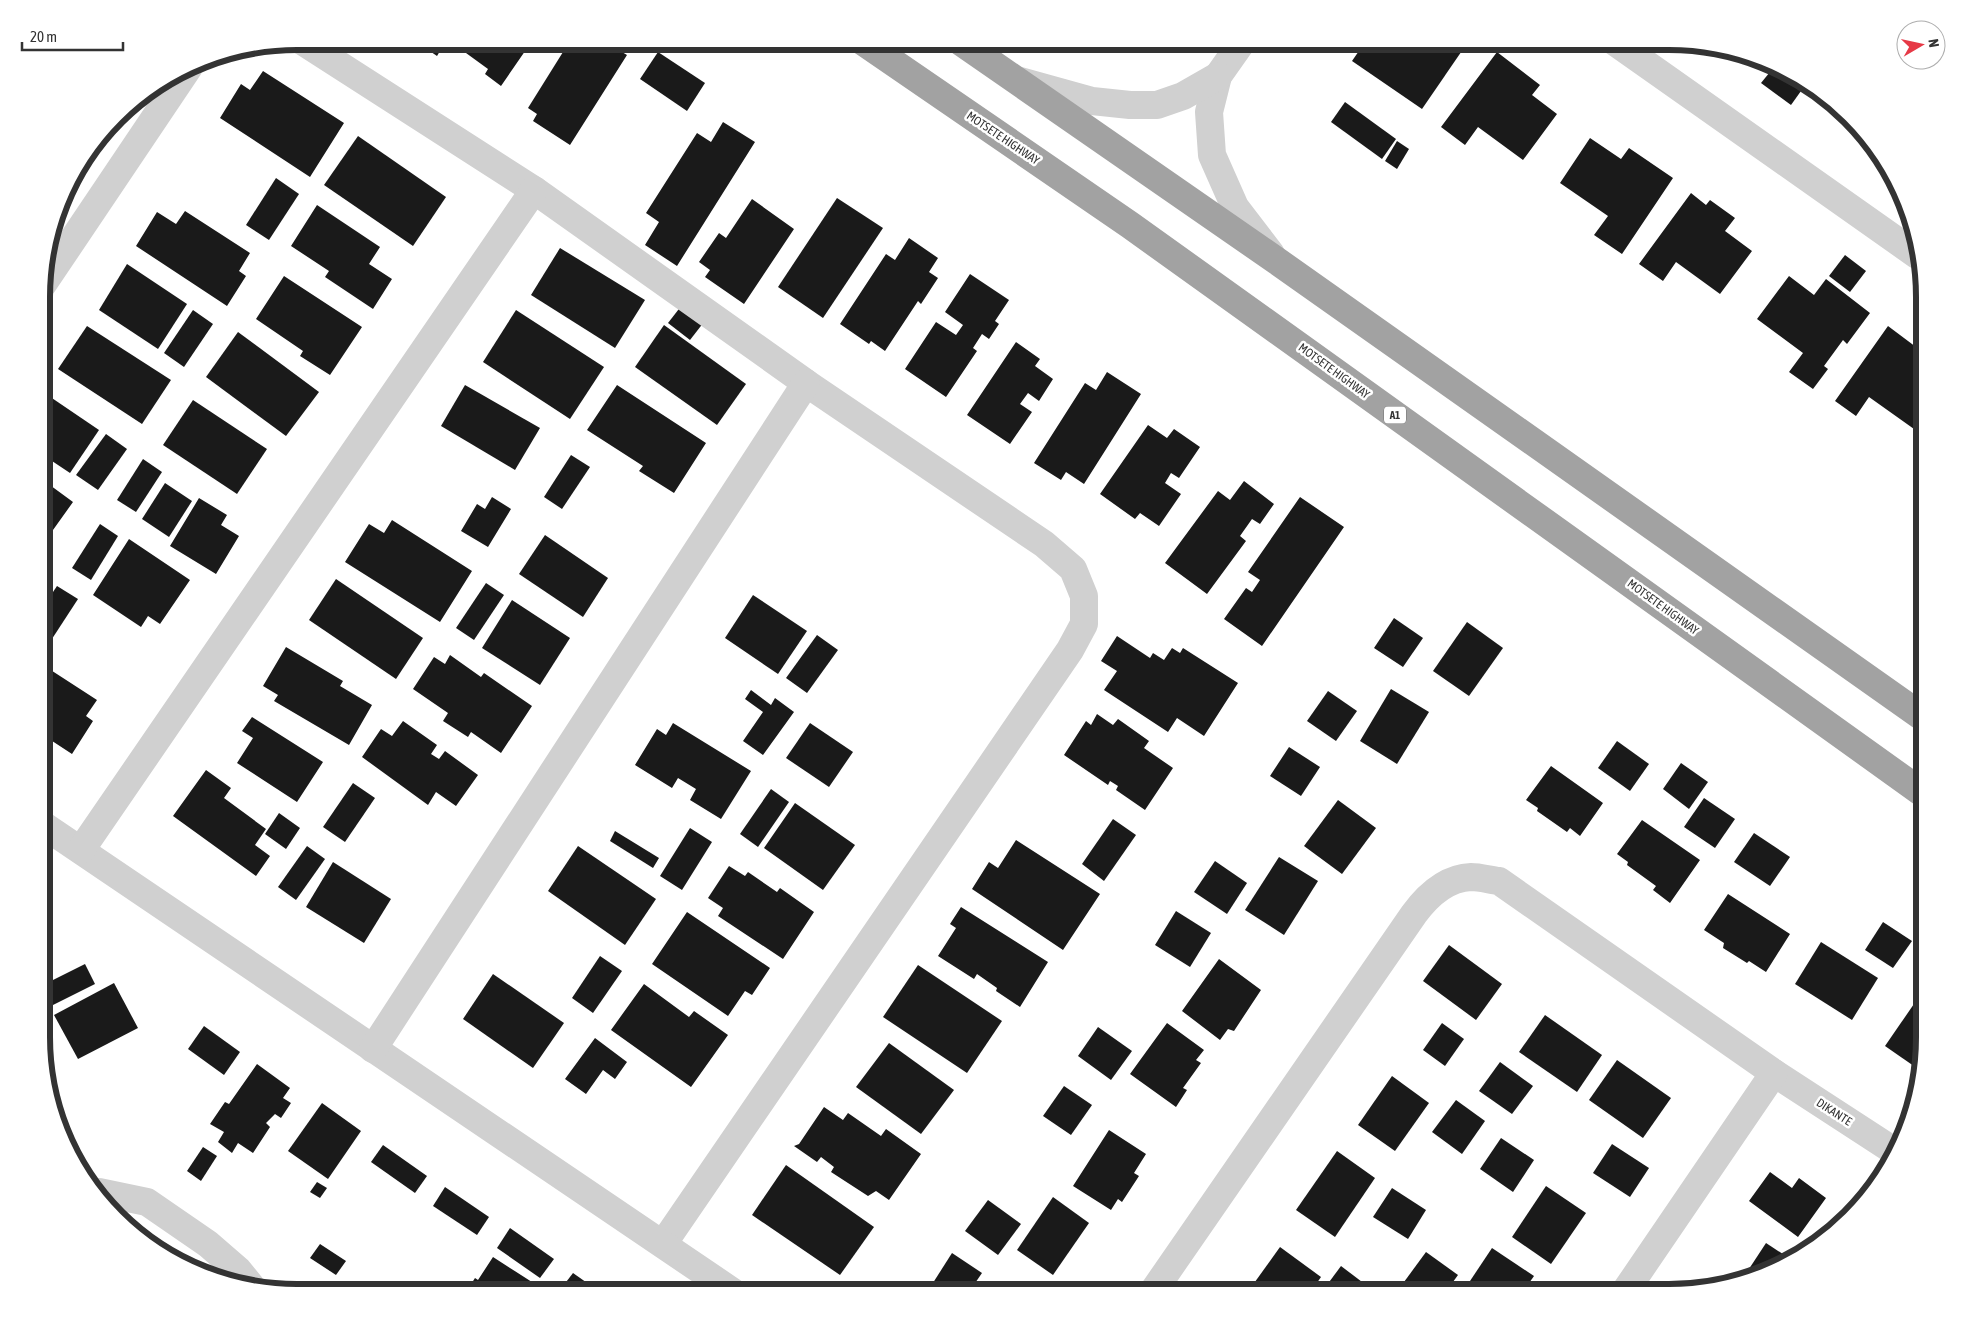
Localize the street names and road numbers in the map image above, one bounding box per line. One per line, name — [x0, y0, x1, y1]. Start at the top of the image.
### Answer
street label: MOTSETE HIGHWAY — [964, 109, 1043, 168]
street label: MOTSETE HIGHWAY — [1296, 340, 1373, 402]
road number: A1 — [1384, 406, 1406, 424]
street label: MOTSETE HIGHWAY — [1625, 576, 1702, 638]
street label: DIKANTE — [1814, 1096, 1854, 1128]

